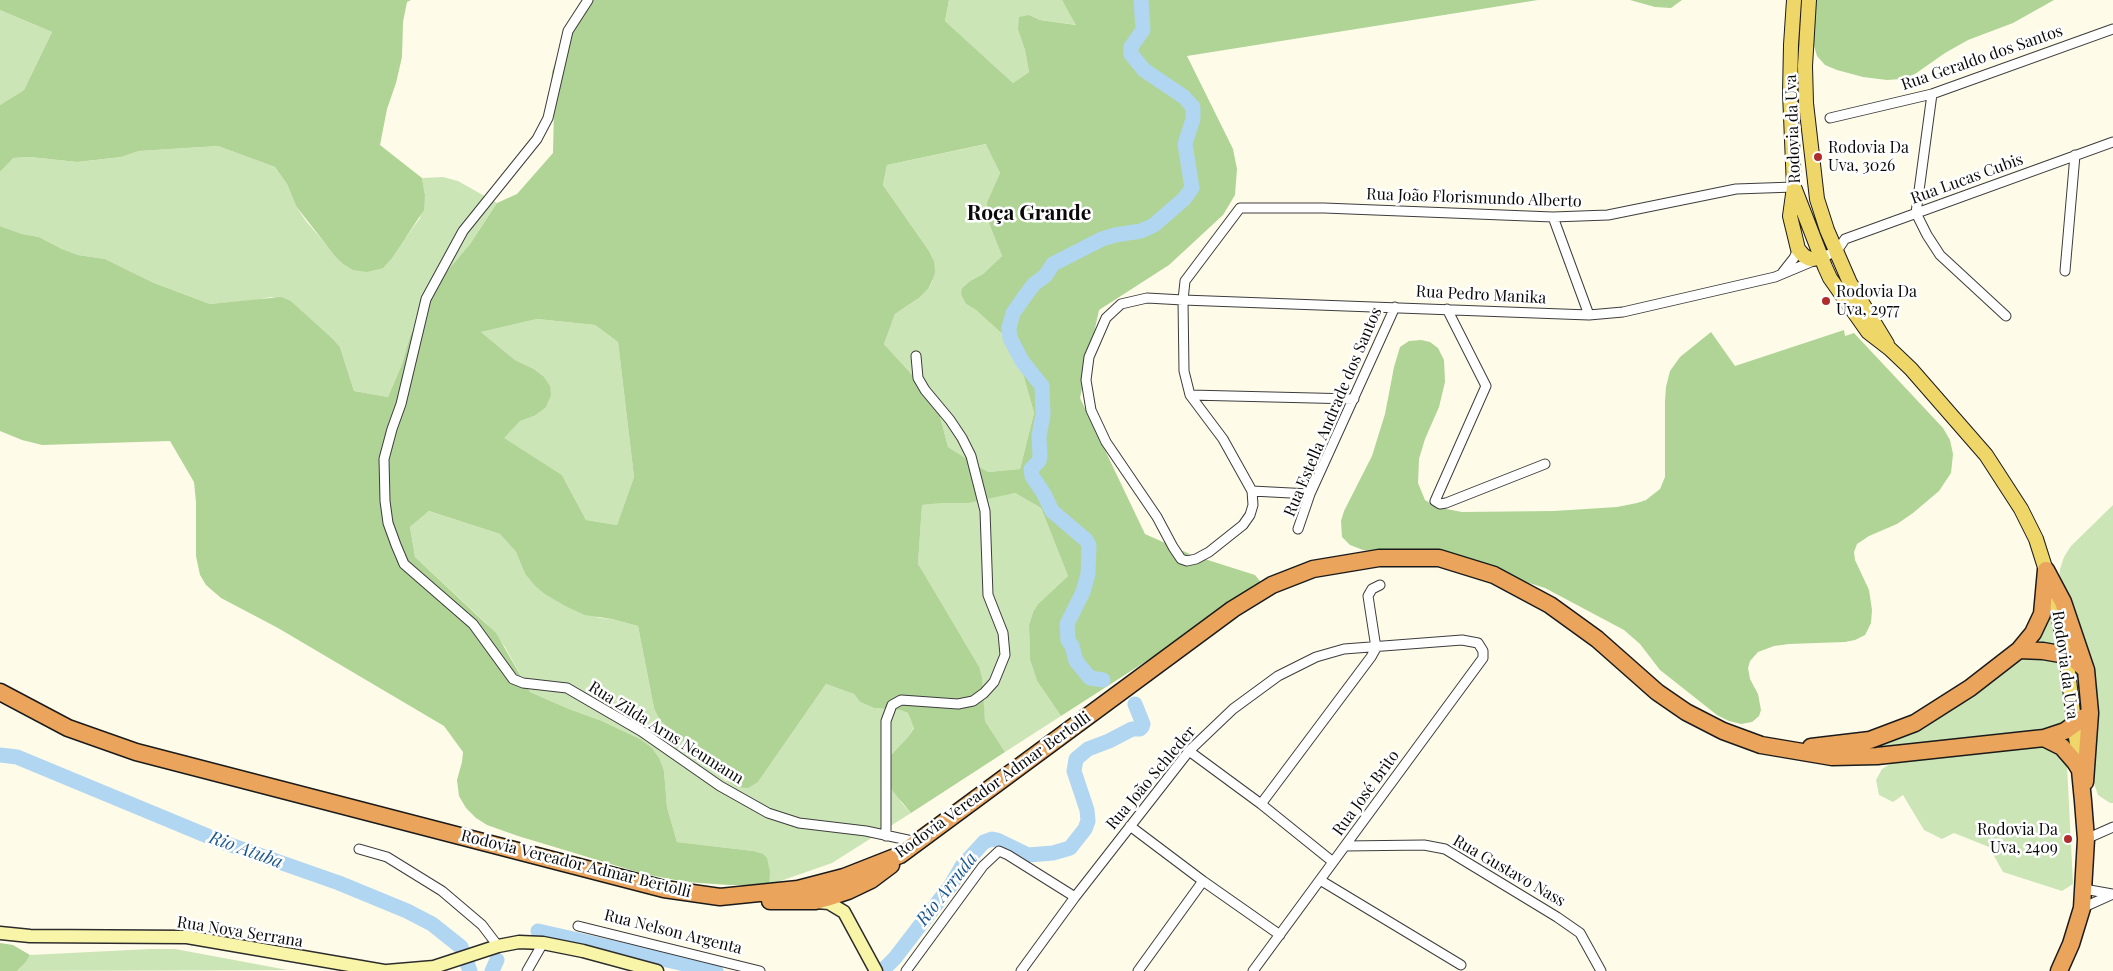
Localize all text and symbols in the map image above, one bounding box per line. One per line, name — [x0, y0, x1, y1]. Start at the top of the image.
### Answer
street label: Rua Geraldo dos Santos — [1899, 21, 2065, 95]
street label: Rodovia da Uva — [1781, 74, 1805, 184]
place label: Rodovia Da Uva, 3026 — [1828, 138, 1909, 176]
street label: Rua Lucas Cubis — [1908, 150, 2026, 208]
marker: Rodovia Da Uva, 3026 — [1812, 151, 1824, 163]
street label: Rua João Florismundo Alberto — [1366, 185, 1582, 211]
district label: Roça Grande — [967, 200, 1091, 226]
street label: Rua Pedro Manika — [1415, 282, 1547, 308]
place label: Rodovia Da Uva, 2977 — [1836, 282, 1917, 320]
marker: Rodovia Da Uva, 2977 — [1820, 295, 1832, 307]
street label: Rua Estella Andrade dos Santos — [1280, 304, 1386, 520]
street label: Rodovia da Uva — [2048, 610, 2082, 720]
street label: Rua Zilda Arns Neumann — [585, 677, 747, 789]
street label: Rodovia Vereador Admar Bertolli — [892, 708, 1094, 862]
street label: Rua João Schleder — [1102, 722, 1200, 834]
street label: Rua José Brito — [1329, 747, 1403, 839]
place label: Rodovia Da Uva, 2409 — [1977, 820, 2058, 858]
street label: Rodovia Vereador Admar Bertolli — [459, 826, 693, 902]
water label: Rio Atuba — [206, 827, 286, 873]
street label: Rua Gustavo Nass — [1449, 831, 1569, 911]
marker: Rodovia Da Uva, 2409 — [2062, 833, 2074, 845]
water label: Rio Arruda — [912, 848, 982, 930]
street label: Rua Nelson Argenta — [602, 906, 744, 958]
street label: Rua Nova Serrana — [176, 913, 304, 951]

